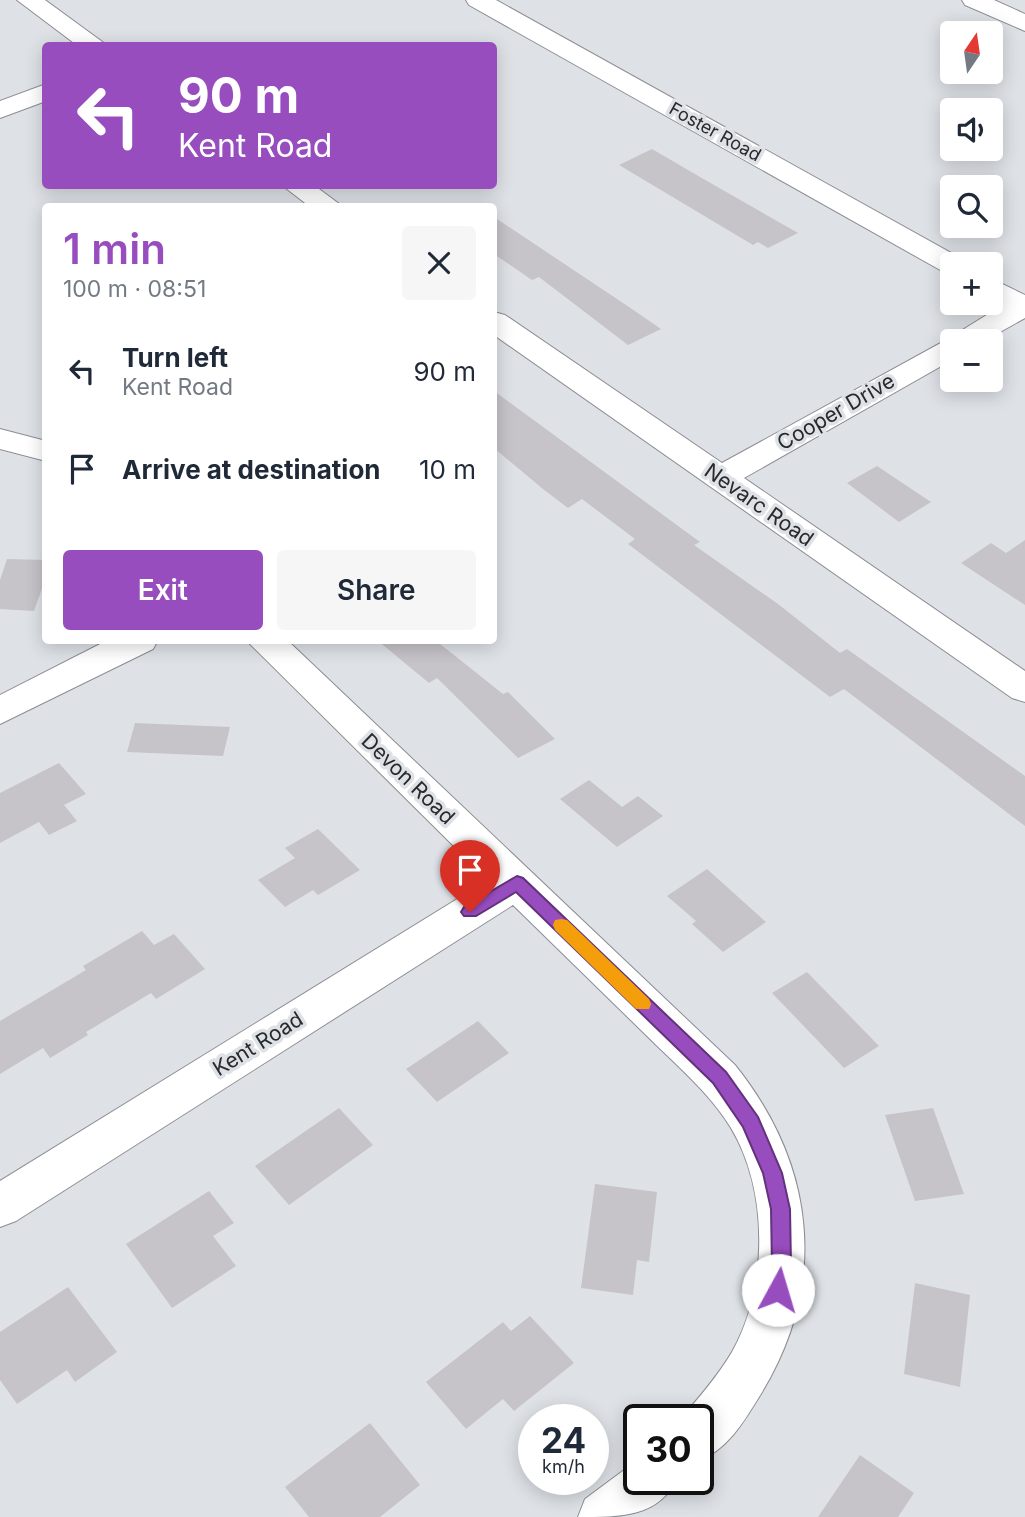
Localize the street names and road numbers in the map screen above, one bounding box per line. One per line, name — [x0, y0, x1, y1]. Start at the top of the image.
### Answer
street label: Foster Road — [666, 98, 765, 165]
street label: Cooper Drive — [773, 368, 899, 455]
street label: Nevarc Road — [700, 458, 819, 551]
street label: Devon Road — [357, 728, 460, 829]
street label: Kent Road — [208, 1006, 307, 1081]

